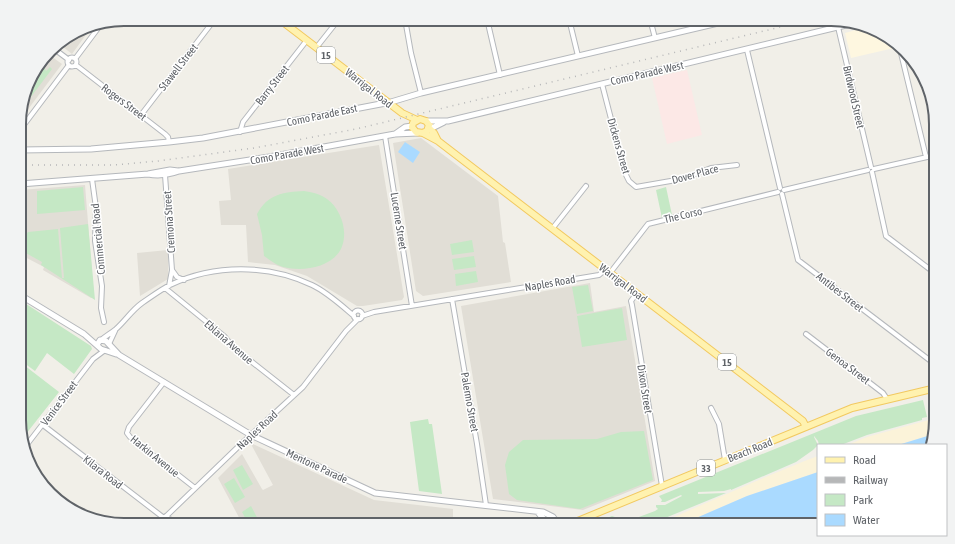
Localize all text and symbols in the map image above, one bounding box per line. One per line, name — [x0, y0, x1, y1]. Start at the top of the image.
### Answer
street label: Stawell Street — [156, 41, 200, 93]
road number: 15 — [317, 47, 335, 63]
street label: Como Parade West — [609, 59, 685, 87]
street label: Barry Street — [253, 63, 291, 107]
street label: Birdwood Street — [841, 65, 867, 129]
street label: Warrigal Road — [343, 66, 395, 110]
street label: Rogers Street — [99, 81, 149, 123]
street label: Como Parade East — [286, 102, 358, 128]
street label: Dickens Street — [605, 117, 633, 175]
street label: Como Parade West — [249, 142, 325, 166]
street label: Dover Place — [670, 162, 720, 186]
street label: Cremona Street — [161, 190, 177, 254]
street label: Lucerne Street — [389, 191, 409, 251]
street label: Commercial Road — [89, 203, 107, 275]
street label: The Corso — [663, 205, 703, 225]
street label: Warrigal Road — [597, 261, 649, 305]
street label: Antibes Street — [814, 270, 866, 314]
street label: Naples Road — [524, 273, 576, 293]
street label: Eblana Avenue — [202, 318, 256, 366]
street label: Genoa Street — [824, 346, 872, 386]
road number: 15 — [718, 354, 736, 370]
street label: Dixon Street — [635, 364, 655, 414]
street label: Palermo Street — [459, 371, 481, 433]
street label: Venice Street — [38, 378, 80, 428]
street label: Naples Road — [234, 408, 280, 452]
street label: Harkin Avenue — [128, 433, 182, 479]
street label: Beach Road — [726, 436, 774, 464]
legend — [817, 444, 947, 536]
street label: Mentone Parade — [284, 447, 350, 485]
street label: Kilara Road — [81, 453, 125, 491]
text: Road — [853, 453, 876, 467]
road number: 33 — [697, 460, 715, 476]
text: Railway — [853, 473, 888, 487]
text: Park — [853, 493, 874, 507]
text: Water — [853, 513, 880, 527]

